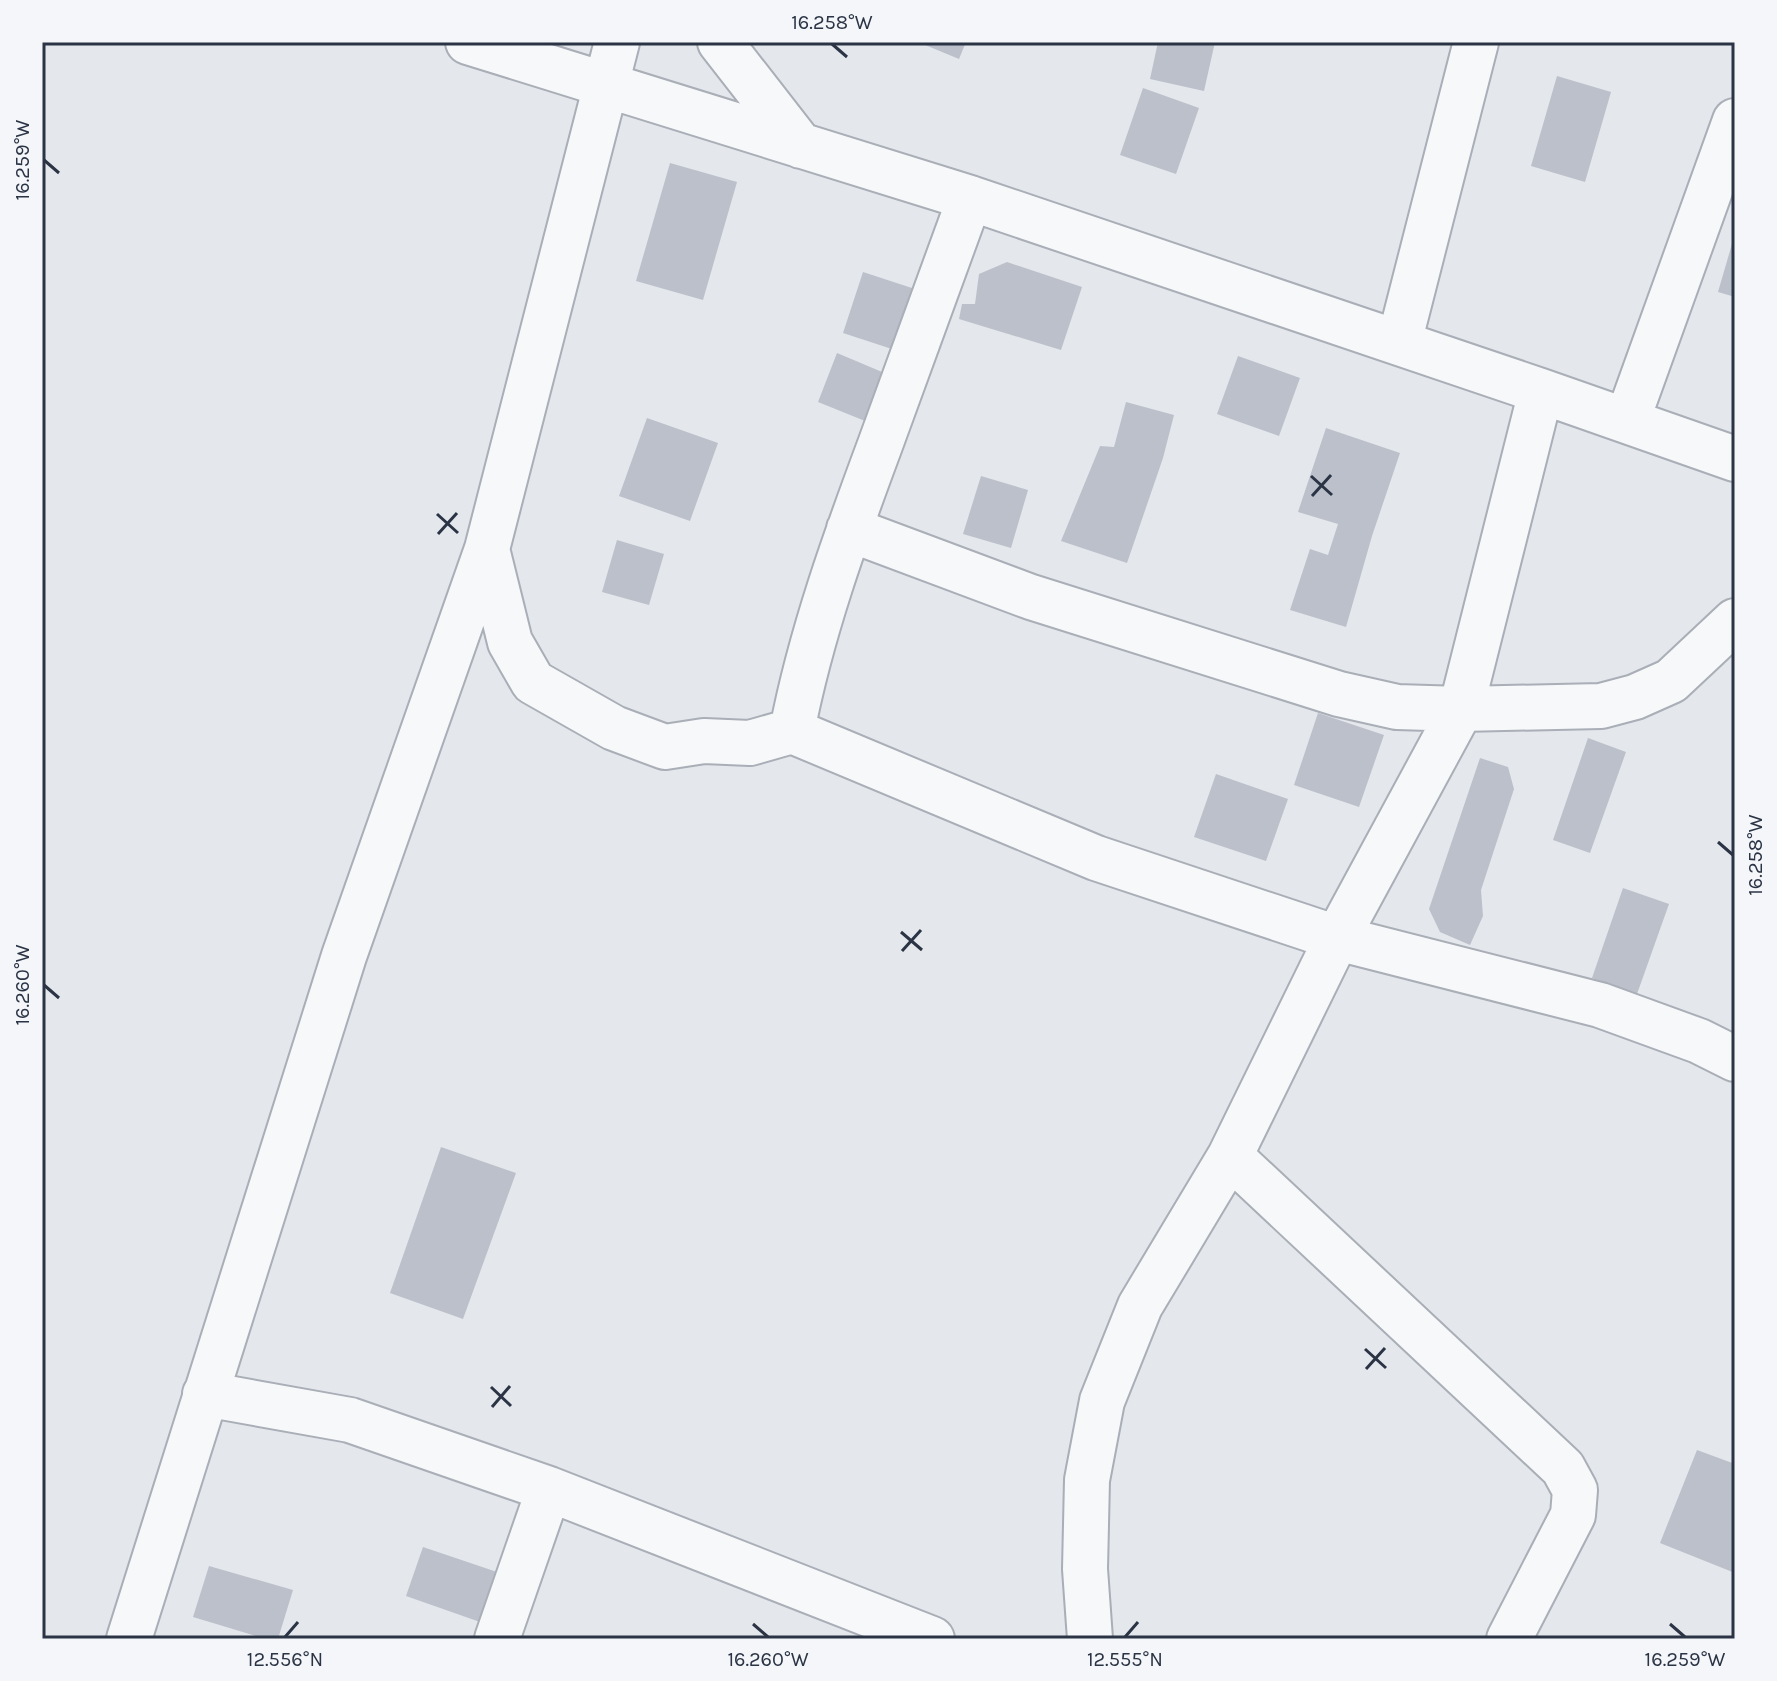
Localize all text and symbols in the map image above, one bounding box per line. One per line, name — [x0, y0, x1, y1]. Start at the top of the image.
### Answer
text: 16.258°W — [791, 11, 873, 34]
text: 16.259°W — [11, 119, 34, 200]
text: 16.258°W — [1744, 814, 1767, 896]
text: 16.260°W — [11, 944, 34, 1026]
text: 12.556°N — [247, 1648, 323, 1671]
text: 16.260°W — [727, 1648, 809, 1671]
text: 12.555°N — [1087, 1648, 1163, 1671]
text: 16.259°W — [1645, 1648, 1726, 1671]

